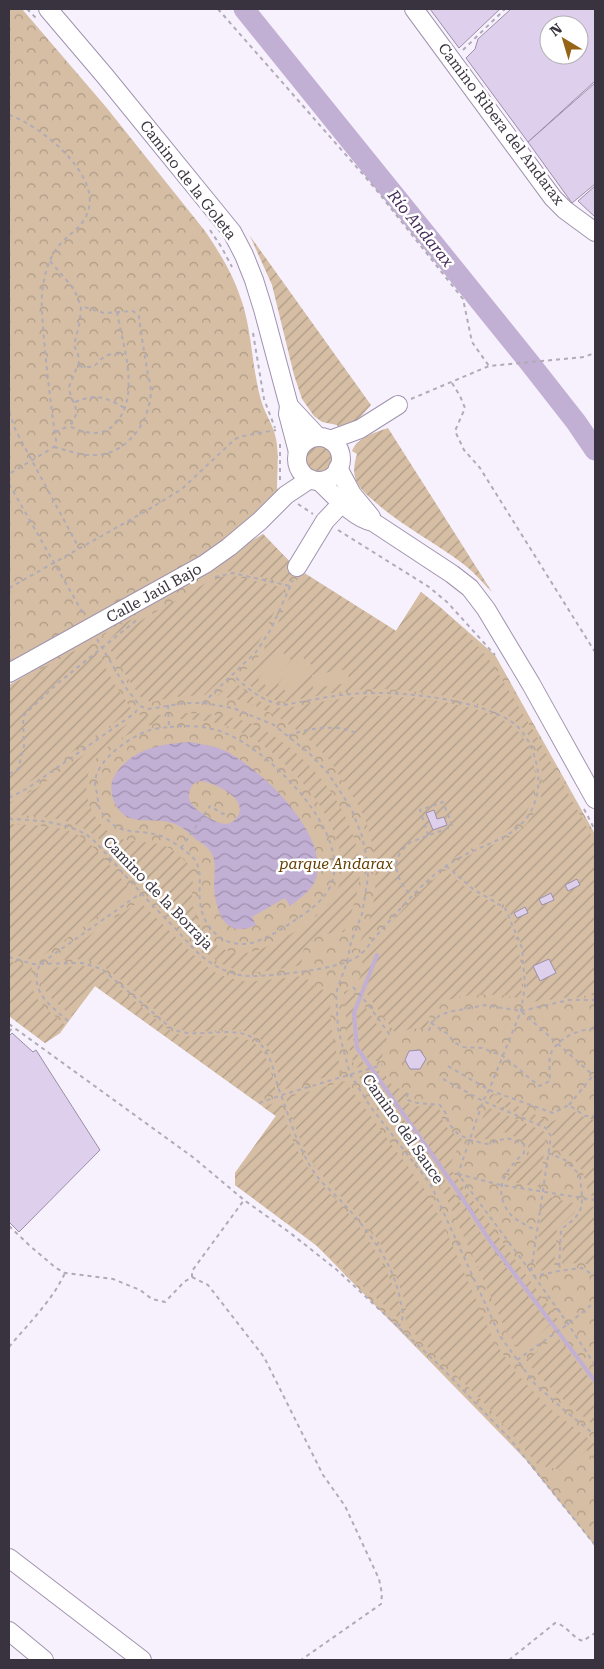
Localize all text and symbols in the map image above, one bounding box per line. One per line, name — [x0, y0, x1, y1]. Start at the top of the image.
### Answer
north arrow — [539, 15, 589, 65]
text: N — [547, 20, 565, 39]
street label: Camino Ribera del Andarax — [434, 39, 568, 209]
street label: Camino de la Goleta — [136, 117, 240, 243]
water label: Río Andarax — [383, 185, 457, 271]
street label: Calle Jaúl Bajo — [103, 559, 205, 627]
street label: Camino de la Borraja — [99, 833, 217, 953]
park label: parque Andarax — [278, 855, 393, 873]
street label: Camino del Sauce — [358, 1071, 448, 1187]

